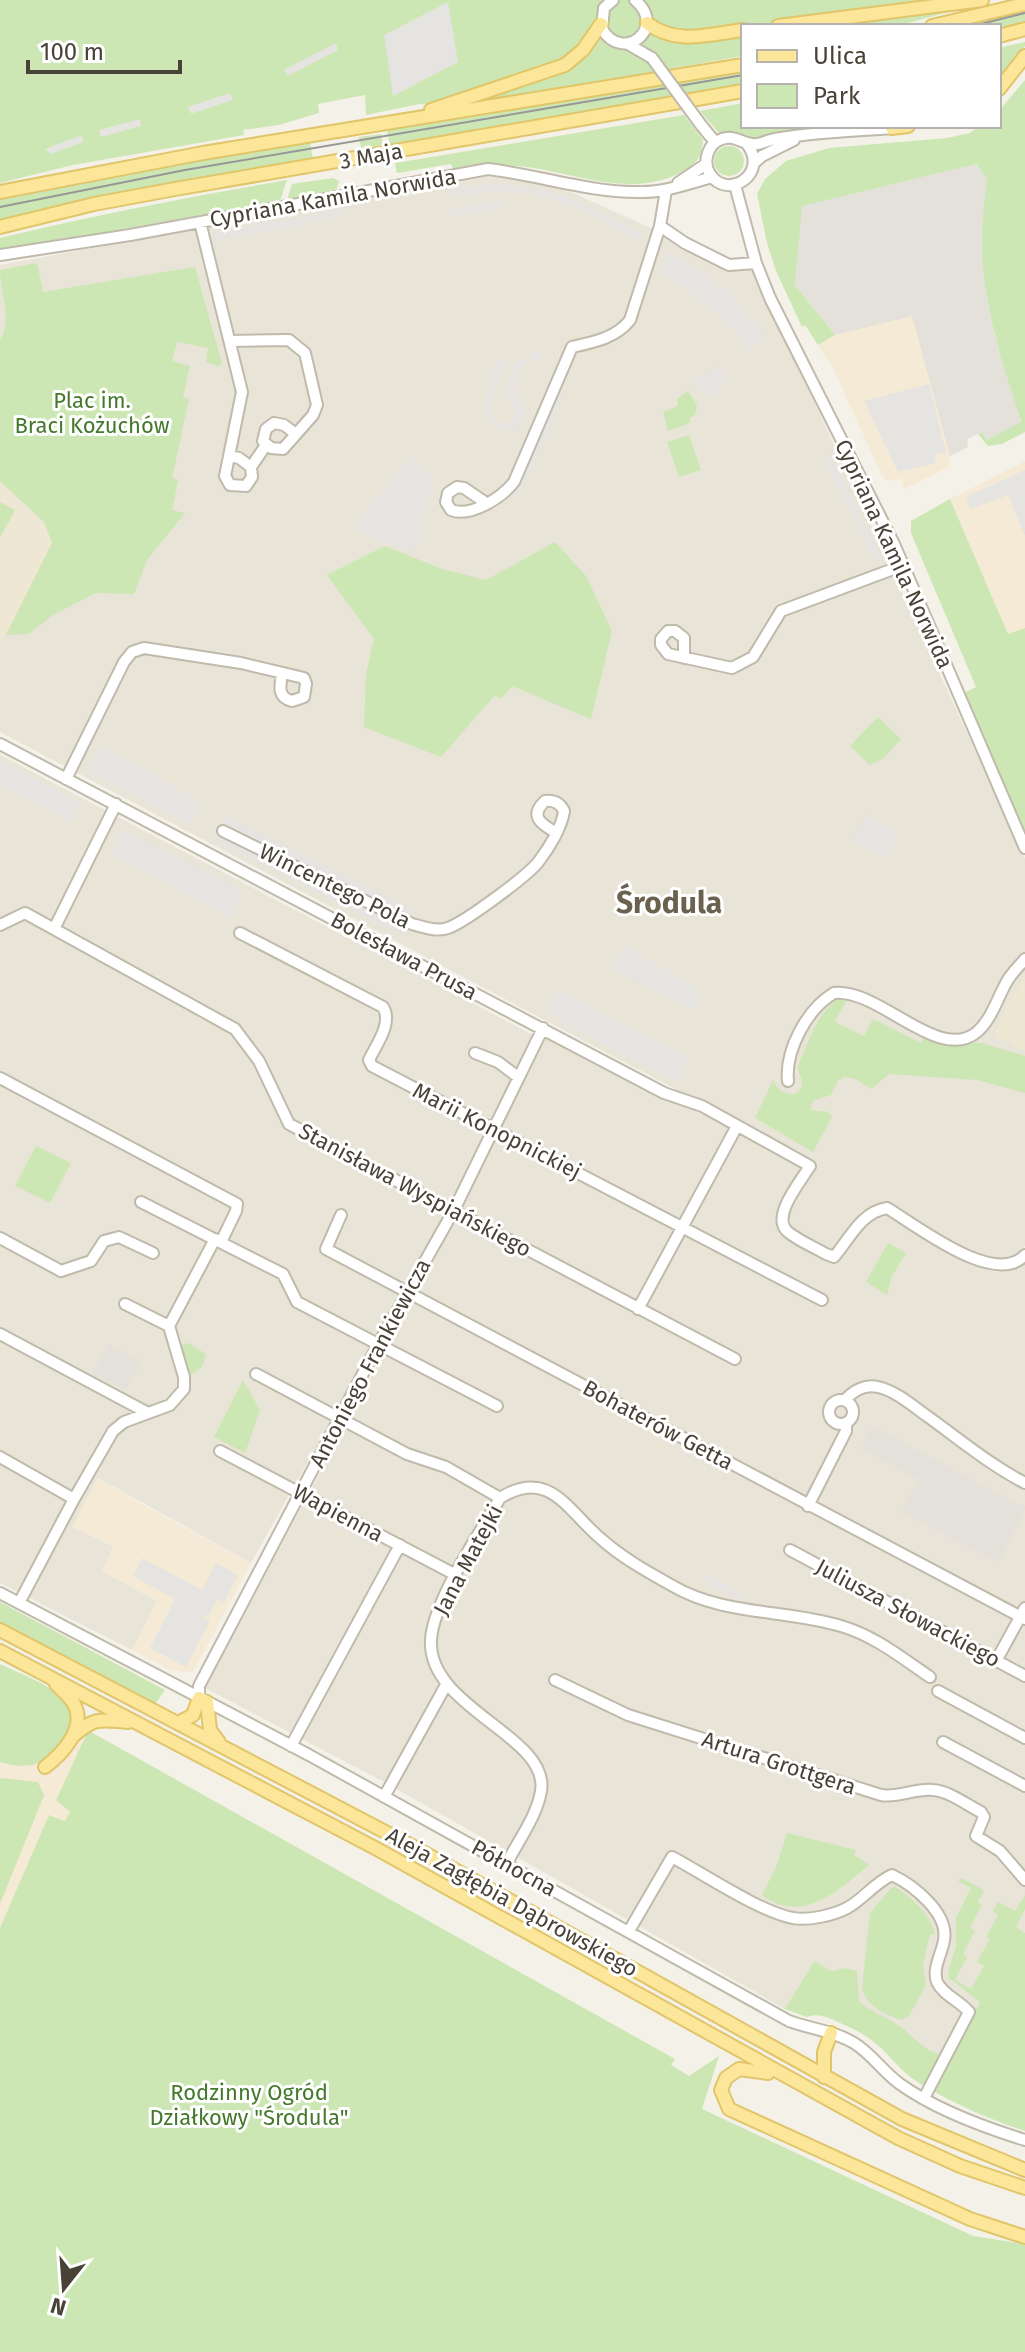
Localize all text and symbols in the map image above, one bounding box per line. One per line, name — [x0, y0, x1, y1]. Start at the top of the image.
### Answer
scale bar — [28, 24, 180, 74]
legend — [741, 24, 1001, 128]
text: 100 m — [40, 38, 104, 66]
text: Ulica — [813, 42, 867, 70]
text: Park — [813, 82, 861, 110]
street label: 3 Maja — [337, 137, 405, 175]
street label: Cypriana Kamila Norwida — [208, 163, 458, 233]
park label: Plac im. Braci Kożuchów — [14, 387, 170, 439]
street label: Cypriana Kamila Norwida — [829, 435, 959, 673]
street label: Wincentego Pola — [255, 838, 415, 934]
district label: Środula — [616, 882, 722, 921]
street label: Bolesława Prusa — [326, 906, 482, 1006]
street label: Marii Konopnickiej — [408, 1077, 586, 1185]
street label: Stanisława Wyspiańskiego — [294, 1117, 536, 1263]
street label: Antoniego Frankiewicza — [303, 1254, 437, 1472]
street label: Bohaterów Getta — [578, 1374, 738, 1476]
street label: Wapienna — [288, 1478, 388, 1548]
street label: Jana Matejki — [428, 1500, 508, 1620]
street label: Juliusza Słowackiego — [811, 1553, 1005, 1673]
street label: Artura Grottgera — [699, 1725, 859, 1801]
street label: Aleja Zagłębia Dąbrowskiego — [381, 1821, 643, 1983]
street label: Północna — [467, 1834, 561, 1902]
park label: Rodzinny Ogród Działkowy "Środula" — [150, 2079, 349, 2131]
north arrow — [24, 2248, 104, 2328]
text: N — [47, 2292, 69, 2322]

